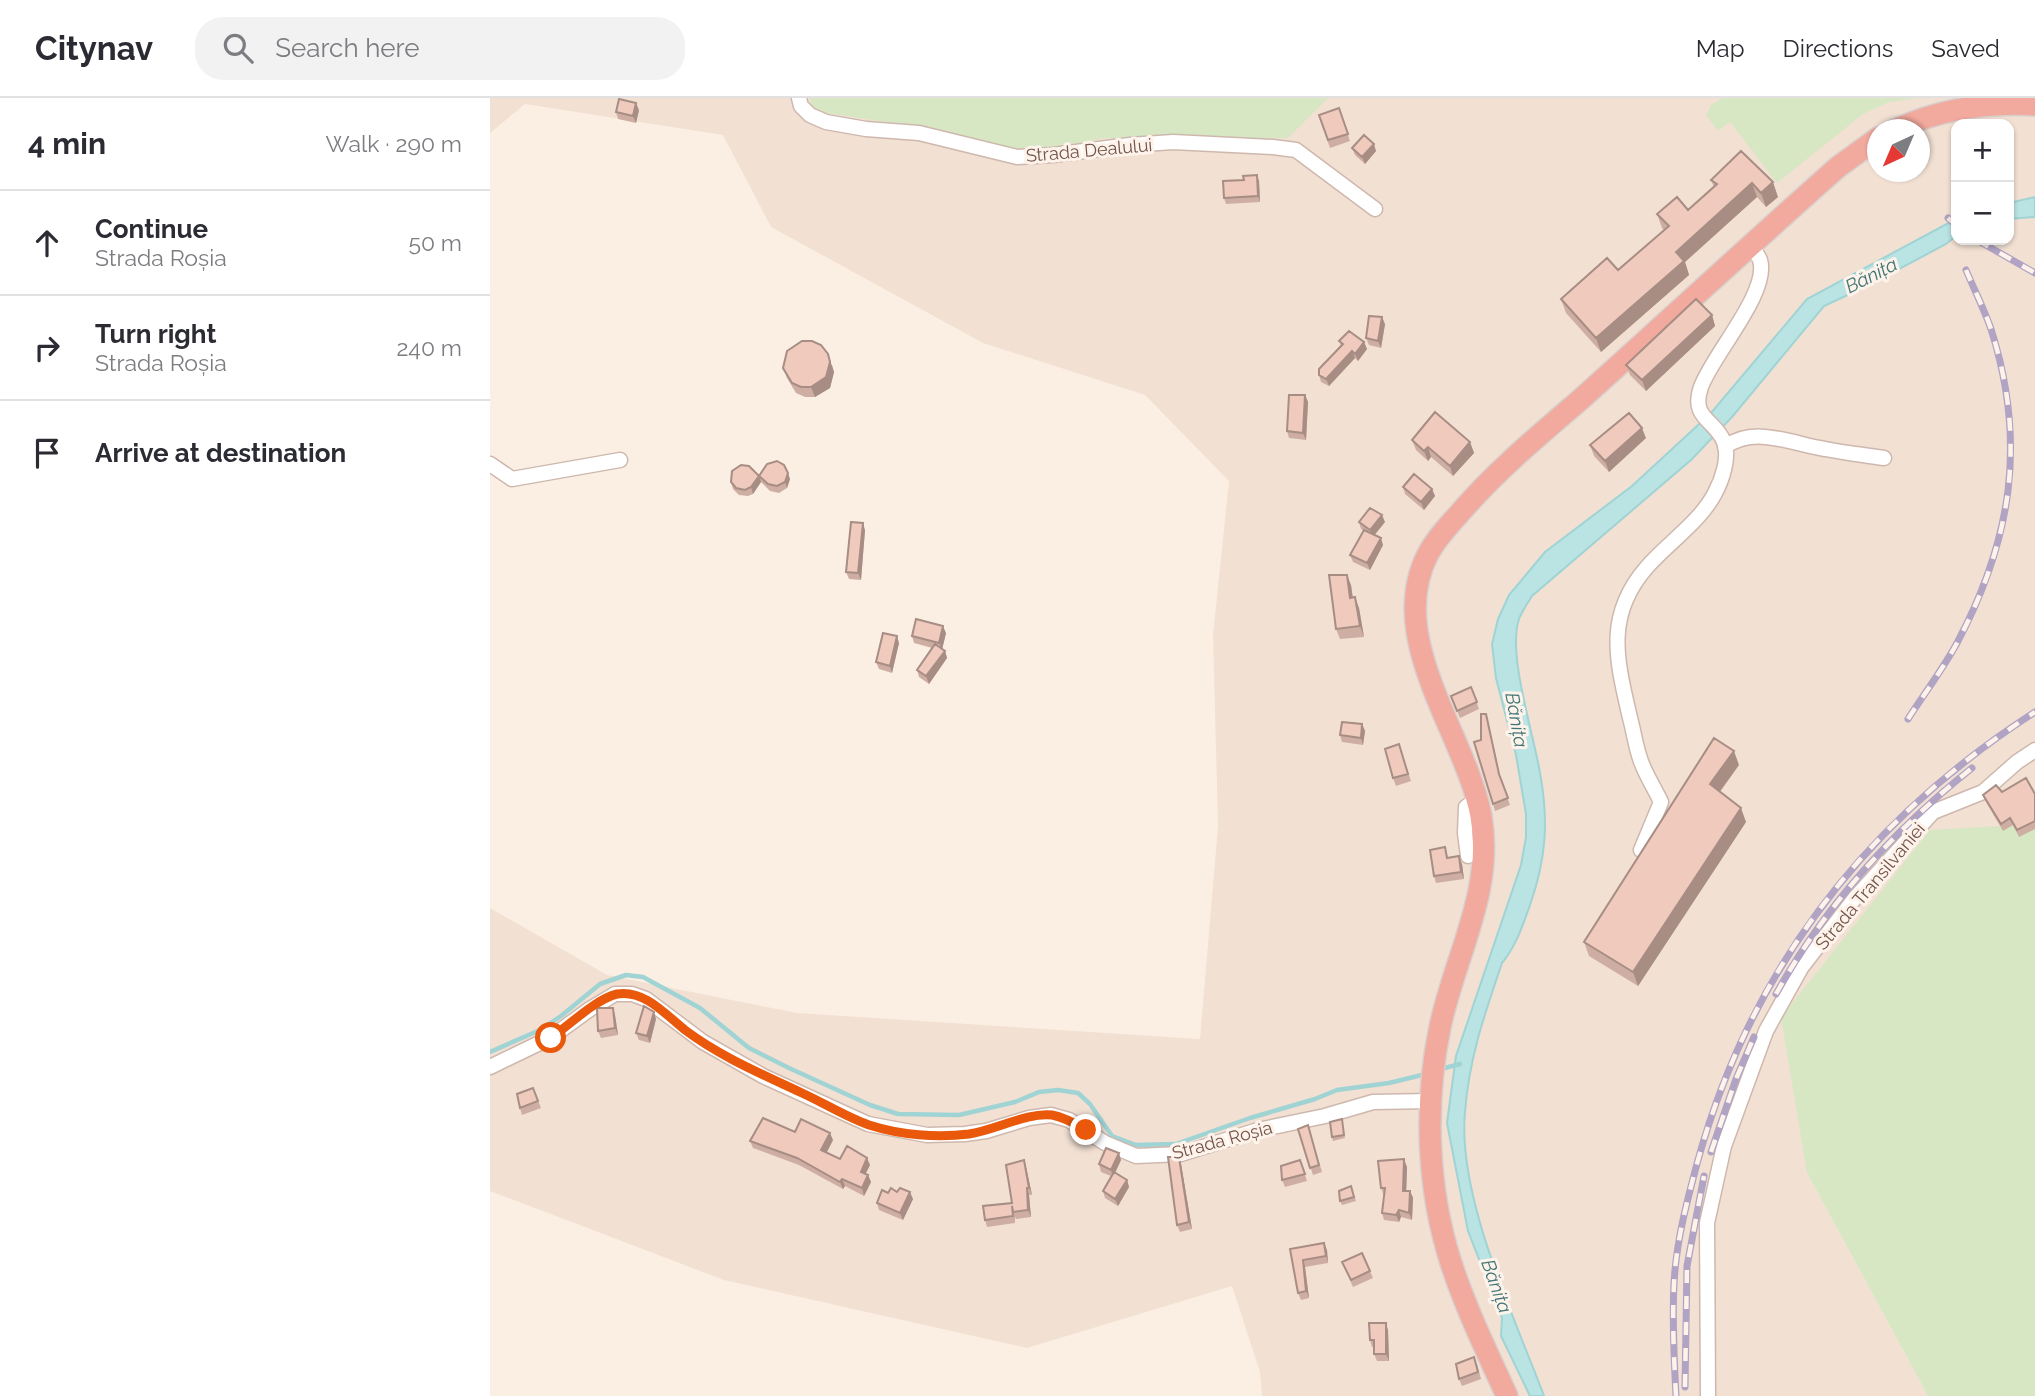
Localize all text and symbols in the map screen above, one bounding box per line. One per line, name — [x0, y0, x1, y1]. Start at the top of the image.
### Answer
search box — [195, 17, 685, 80]
text: Citynav — [35, 29, 153, 68]
icon: search — [219, 29, 257, 67]
text: Search here — [275, 33, 420, 63]
text: Map — [1696, 34, 1745, 63]
text: Directions — [1783, 34, 1893, 63]
text: Saved — [1931, 34, 2000, 63]
north arrow — [1867, 119, 1930, 182]
map controls — [1951, 119, 2014, 245]
button: + — [1951, 119, 2014, 182]
text: 4 min — [28, 126, 106, 161]
text: Walk · 290 m — [326, 130, 462, 157]
street label: Strada Dealului — [1025, 134, 1153, 166]
button: − — [1951, 182, 2014, 245]
text: Continue — [95, 214, 208, 244]
icon: ahead — [28, 224, 66, 262]
text: 50 m — [408, 229, 462, 256]
text: Strada Roșia — [95, 244, 227, 271]
water label: Bănița — [1841, 253, 1901, 297]
text: Turn right — [95, 319, 216, 349]
icon: right — [28, 329, 66, 367]
text: 240 m — [396, 334, 462, 361]
text: Strada Roșia — [95, 349, 227, 376]
icon: arrive — [28, 434, 66, 472]
text: Arrive at destination — [95, 438, 346, 468]
water label: Bănița — [1501, 691, 1533, 749]
street label: Strada Transilvaniei — [1811, 818, 1929, 954]
route start — [535, 1022, 566, 1053]
route end — [1070, 1114, 1101, 1145]
street label: Strada Roșia — [1169, 1117, 1275, 1163]
water label: Bănița — [1477, 1256, 1517, 1316]

